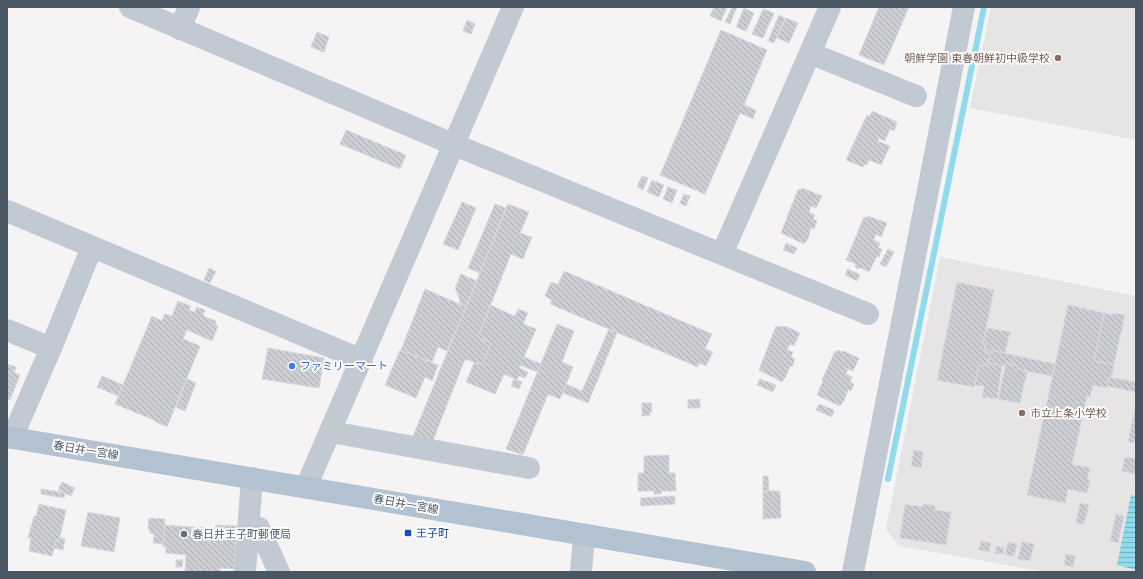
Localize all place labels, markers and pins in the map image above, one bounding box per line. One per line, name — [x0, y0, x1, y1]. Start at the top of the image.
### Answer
place label: 朝鮮学園 東春朝鮮初中級学校 — [904, 50, 1050, 65]
marker: 朝鮮学園 東春朝鮮初中級学校 — [1053, 53, 1063, 63]
place label: ファミリーマート — [300, 358, 388, 373]
marker: ファミリーマート — [287, 361, 297, 371]
place label: 市立上条小学校 — [1030, 405, 1107, 420]
marker: 市立上条小学校 — [1017, 408, 1027, 418]
place label: 王子町 — [416, 525, 449, 540]
place label: 春日井王子町郵便局 — [192, 526, 291, 541]
marker: 王子町 — [403, 528, 413, 538]
marker: 春日井王子町郵便局 — [179, 529, 189, 539]

